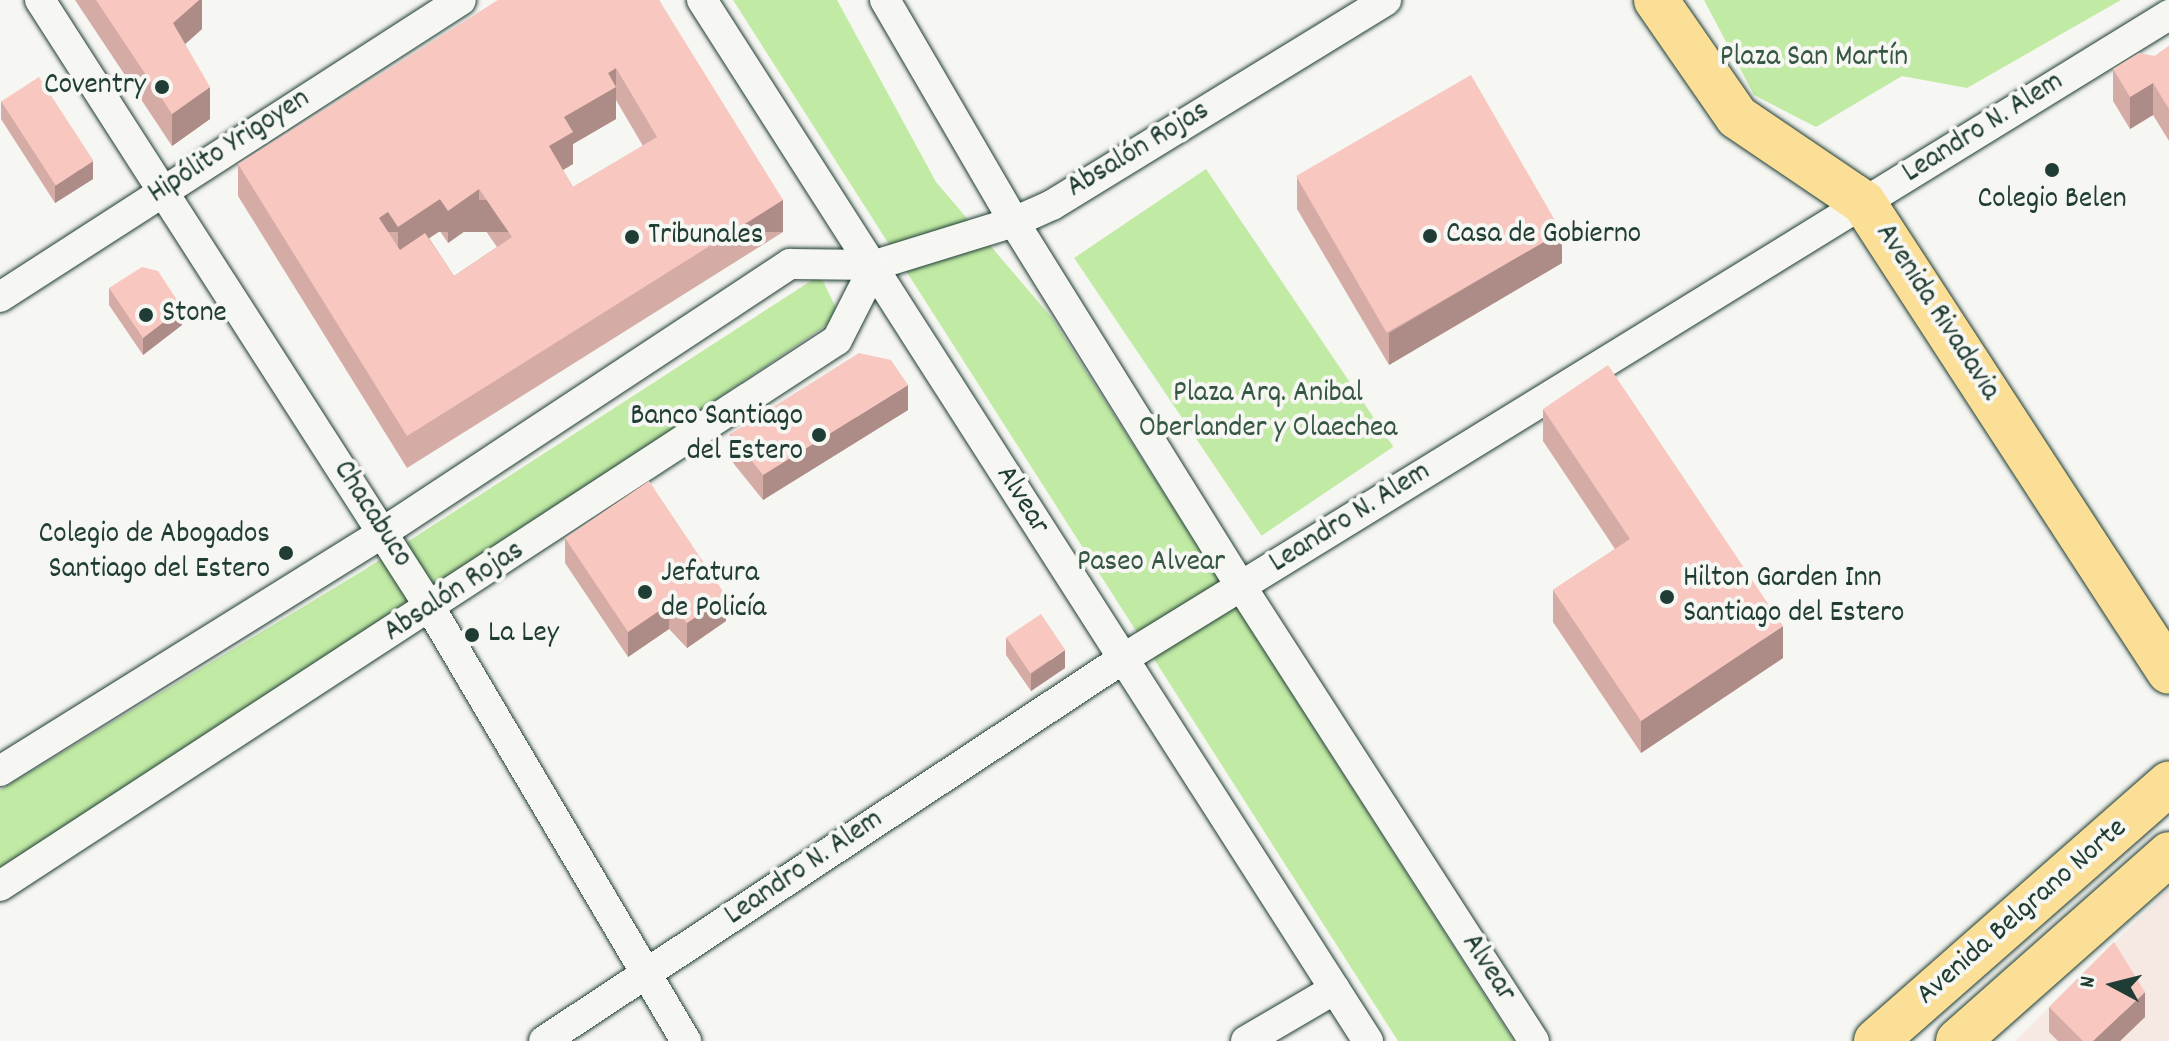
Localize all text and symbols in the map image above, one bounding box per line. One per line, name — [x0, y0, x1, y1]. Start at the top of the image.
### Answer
park label: Plaza San Martín — [1720, 41, 1908, 77]
street label: Leandro N. Alem — [1897, 65, 2071, 193]
place label: Coventry — [44, 69, 146, 105]
marker: Coventry — [153, 78, 171, 96]
street label: Hipólito Yrigoyen — [143, 82, 317, 214]
street label: Absalón Rojas — [1061, 94, 1217, 208]
marker: Colegio Belen — [2043, 161, 2061, 179]
place label: Colegio Belen — [1978, 183, 2126, 219]
place label: Casa de Gobierno — [1446, 218, 1641, 254]
street label: Avenida Rivadavia — [1866, 218, 2006, 408]
place label: Tribunales — [648, 219, 763, 255]
marker: Casa de Gobierno — [1421, 227, 1439, 245]
marker: Tribunales — [623, 228, 641, 246]
place label: Stone — [162, 297, 227, 333]
marker: Stone — [137, 306, 155, 324]
park label: Plaza Arq. Anibal Oberlander y Olaechea — [1139, 377, 1397, 448]
place label: Banco Santiago del Estero — [630, 400, 803, 470]
marker: Banco Santiago del Estero — [810, 426, 828, 444]
street label: Chacabuco — [323, 455, 419, 575]
street label: Leandro N. Alem — [1264, 455, 1438, 583]
street label: Alvear — [986, 460, 1056, 542]
place label: Colegio de Abogados Santiago del Estero — [39, 518, 270, 588]
street label: Absalón Rojas — [378, 534, 532, 652]
marker: Colegio de Abogados Santiago del Estero — [277, 544, 295, 562]
park label: Paseo Alvear — [1077, 546, 1225, 582]
place label: Jefatura de Policía — [661, 557, 766, 628]
place label: Hilton Garden Inn Santiago del Estero — [1683, 562, 1904, 632]
marker: Jefatura de Policía — [636, 583, 654, 601]
marker: Hilton Garden Inn Santiago del Estero — [1658, 588, 1676, 606]
place label: La Ley — [488, 617, 559, 653]
marker: La Ley — [463, 626, 481, 644]
street label: Leandro N. Alem — [719, 803, 891, 935]
street label: Avenida Belgrano Norte — [1910, 812, 2136, 1014]
street label: Alvear — [1452, 928, 1522, 1010]
north arrow — [2073, 945, 2153, 1025]

